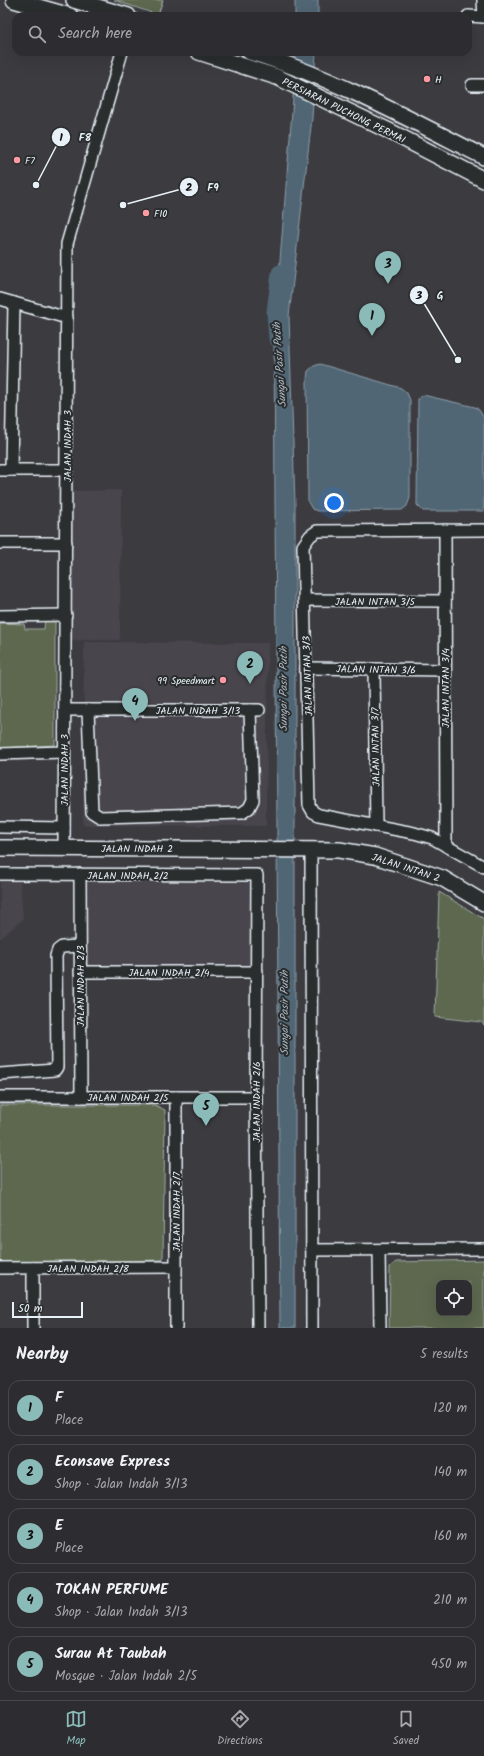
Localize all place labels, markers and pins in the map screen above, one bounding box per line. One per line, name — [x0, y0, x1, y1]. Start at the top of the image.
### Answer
place label: H — [435, 72, 442, 88]
marker: H — [422, 74, 432, 84]
callout: F8 — [51, 125, 100, 148]
place label: F7 — [25, 153, 35, 169]
marker: F7 — [12, 155, 22, 165]
callout: F9 — [179, 175, 226, 198]
place label: F10 — [154, 206, 167, 222]
marker: F10 — [141, 208, 151, 218]
pin: 3 — [375, 251, 401, 284]
callout: G — [409, 283, 451, 306]
pin: 1 — [359, 303, 385, 336]
pin: 2 — [237, 651, 263, 684]
place label: 99 Speedmart — [157, 673, 215, 689]
marker: 99 Speedmart — [218, 675, 228, 685]
pin: 4 — [122, 688, 148, 721]
pin: 5 — [193, 1093, 219, 1126]

